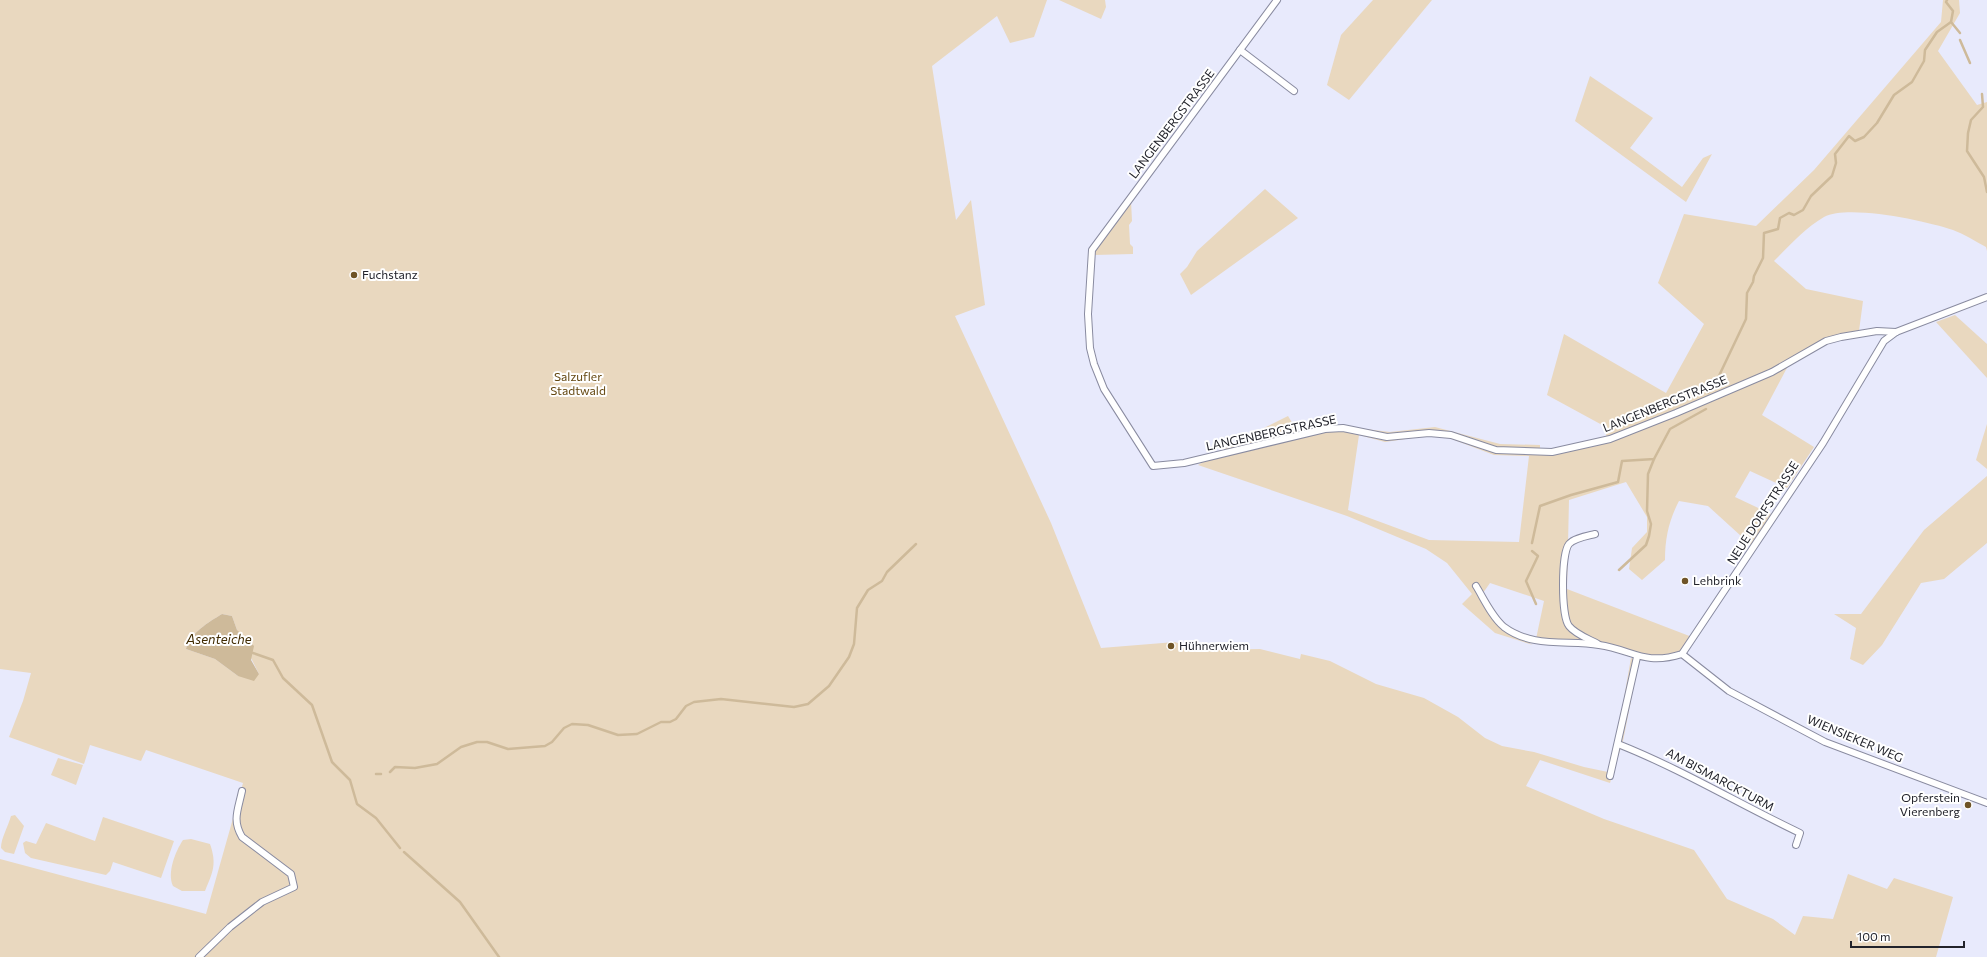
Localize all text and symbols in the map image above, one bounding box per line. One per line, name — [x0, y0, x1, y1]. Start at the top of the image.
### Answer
street label: LANGENBERGSTRASSE — [1126, 66, 1217, 181]
place label: Fuchstanz — [362, 267, 418, 281]
marker: Fuchstanz — [349, 270, 359, 280]
park label: Salzufler Stadtwald — [550, 369, 606, 397]
street label: LANGENBERGSTRASSE — [1600, 372, 1729, 434]
street label: LANGENBERGSTRASSE — [1204, 411, 1337, 453]
street label: NEUE DORFSTRASSE — [1724, 458, 1801, 567]
place label: Lehbrink — [1693, 573, 1742, 587]
marker: Lehbrink — [1680, 576, 1690, 586]
water label: Asenteiche — [185, 631, 252, 647]
place label: Hühnerwiem — [1179, 638, 1249, 652]
marker: Hühnerwiem — [1166, 641, 1176, 651]
street label: WIENSIEKER WEG — [1805, 712, 1906, 765]
street label: AM BISMARCKTURM — [1664, 745, 1777, 813]
place label: Opferstein Vierenberg — [1900, 790, 1960, 818]
marker: Opferstein Vierenberg — [1963, 800, 1973, 810]
scale bar — [1851, 923, 1964, 949]
text: 100 m — [1857, 929, 1891, 943]

